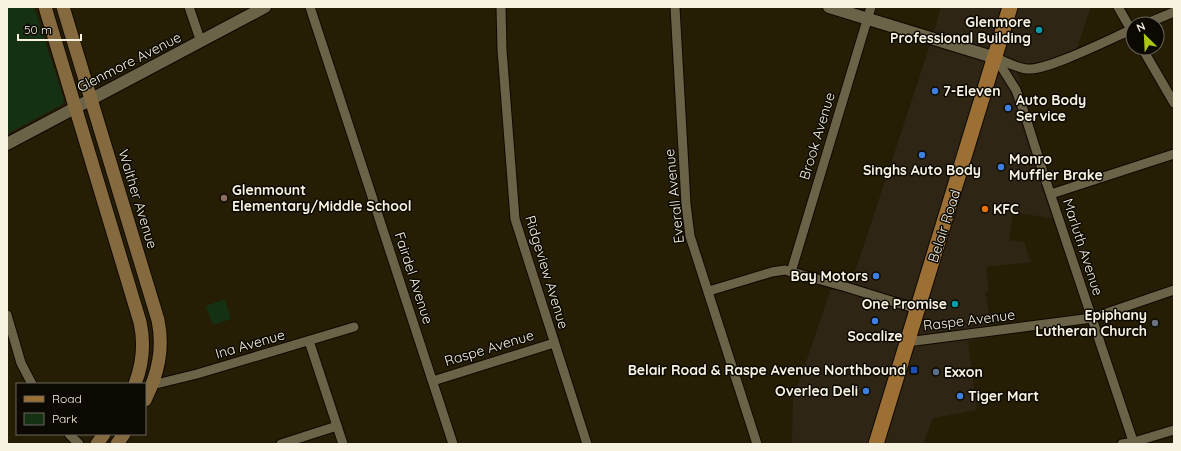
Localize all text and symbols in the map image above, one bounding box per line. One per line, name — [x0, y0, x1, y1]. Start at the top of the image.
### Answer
place label: Glenmore Professional Building — [890, 13, 1031, 47]
scale bar — [18, 16, 81, 42]
north arrow — [1125, 16, 1165, 56]
text: N — [1134, 19, 1147, 35]
text: 50 m — [24, 22, 52, 37]
marker: Glenmore Professional Building — [1034, 25, 1044, 35]
street label: Glenmore Avenue — [74, 28, 184, 96]
place label: 7-Eleven — [943, 82, 1000, 100]
marker: 7-Eleven — [930, 86, 940, 96]
street label: Brook Avenue — [795, 90, 839, 182]
place label: Auto Body Service — [1016, 91, 1086, 125]
marker: Auto Body Service — [1003, 103, 1013, 113]
street label: Walther Avenue — [114, 147, 162, 251]
street label: Everall Avenue — [660, 148, 688, 244]
marker: Singhs Auto Body — [917, 150, 927, 160]
place label: Monro Muffler Brake — [1009, 150, 1103, 184]
place label: Singhs Auto Body — [863, 161, 981, 179]
marker: Monro Muffler Brake — [996, 162, 1006, 172]
place label: Glenmount Elementary/Middle School — [232, 181, 411, 215]
street label: Belair Road — [924, 187, 964, 265]
marker: Glenmount Elementary/Middle School — [219, 193, 229, 203]
street label: Marluth Avenue — [1059, 196, 1107, 298]
place label: KFC — [993, 200, 1019, 218]
marker: KFC — [980, 204, 990, 214]
street label: Ridgeview Avenue — [521, 213, 573, 331]
street label: Fairdel Avenue — [391, 230, 437, 326]
place label: Bay Motors — [790, 267, 868, 285]
marker: Bay Motors — [871, 271, 881, 281]
place label: One Promise — [862, 295, 947, 313]
marker: One Promise — [950, 299, 960, 309]
street label: Raspe Avenue — [922, 305, 1016, 335]
place label: Epiphany Lutheran Church — [1035, 306, 1147, 340]
marker: Socalize — [870, 316, 880, 326]
marker: Epiphany Lutheran Church — [1150, 318, 1160, 328]
street label: Ina Avenue — [213, 325, 287, 363]
street label: Raspe Avenue — [442, 326, 536, 370]
place label: Socalize — [847, 327, 903, 345]
place label: Belair Road & Raspe Avenue Northbound — [628, 361, 906, 379]
place label: Exxon — [944, 363, 983, 381]
marker: Belair Road & Raspe Avenue Northbound — [909, 365, 919, 375]
marker: Exxon — [931, 367, 941, 377]
place label: Overlea Deli — [775, 382, 858, 400]
legend — [16, 383, 146, 435]
marker: Overlea Deli — [861, 386, 871, 396]
place label: Tiger Mart — [968, 387, 1039, 405]
text: Road — [52, 391, 82, 406]
marker: Tiger Mart — [955, 391, 965, 401]
text: Park — [52, 411, 77, 426]

